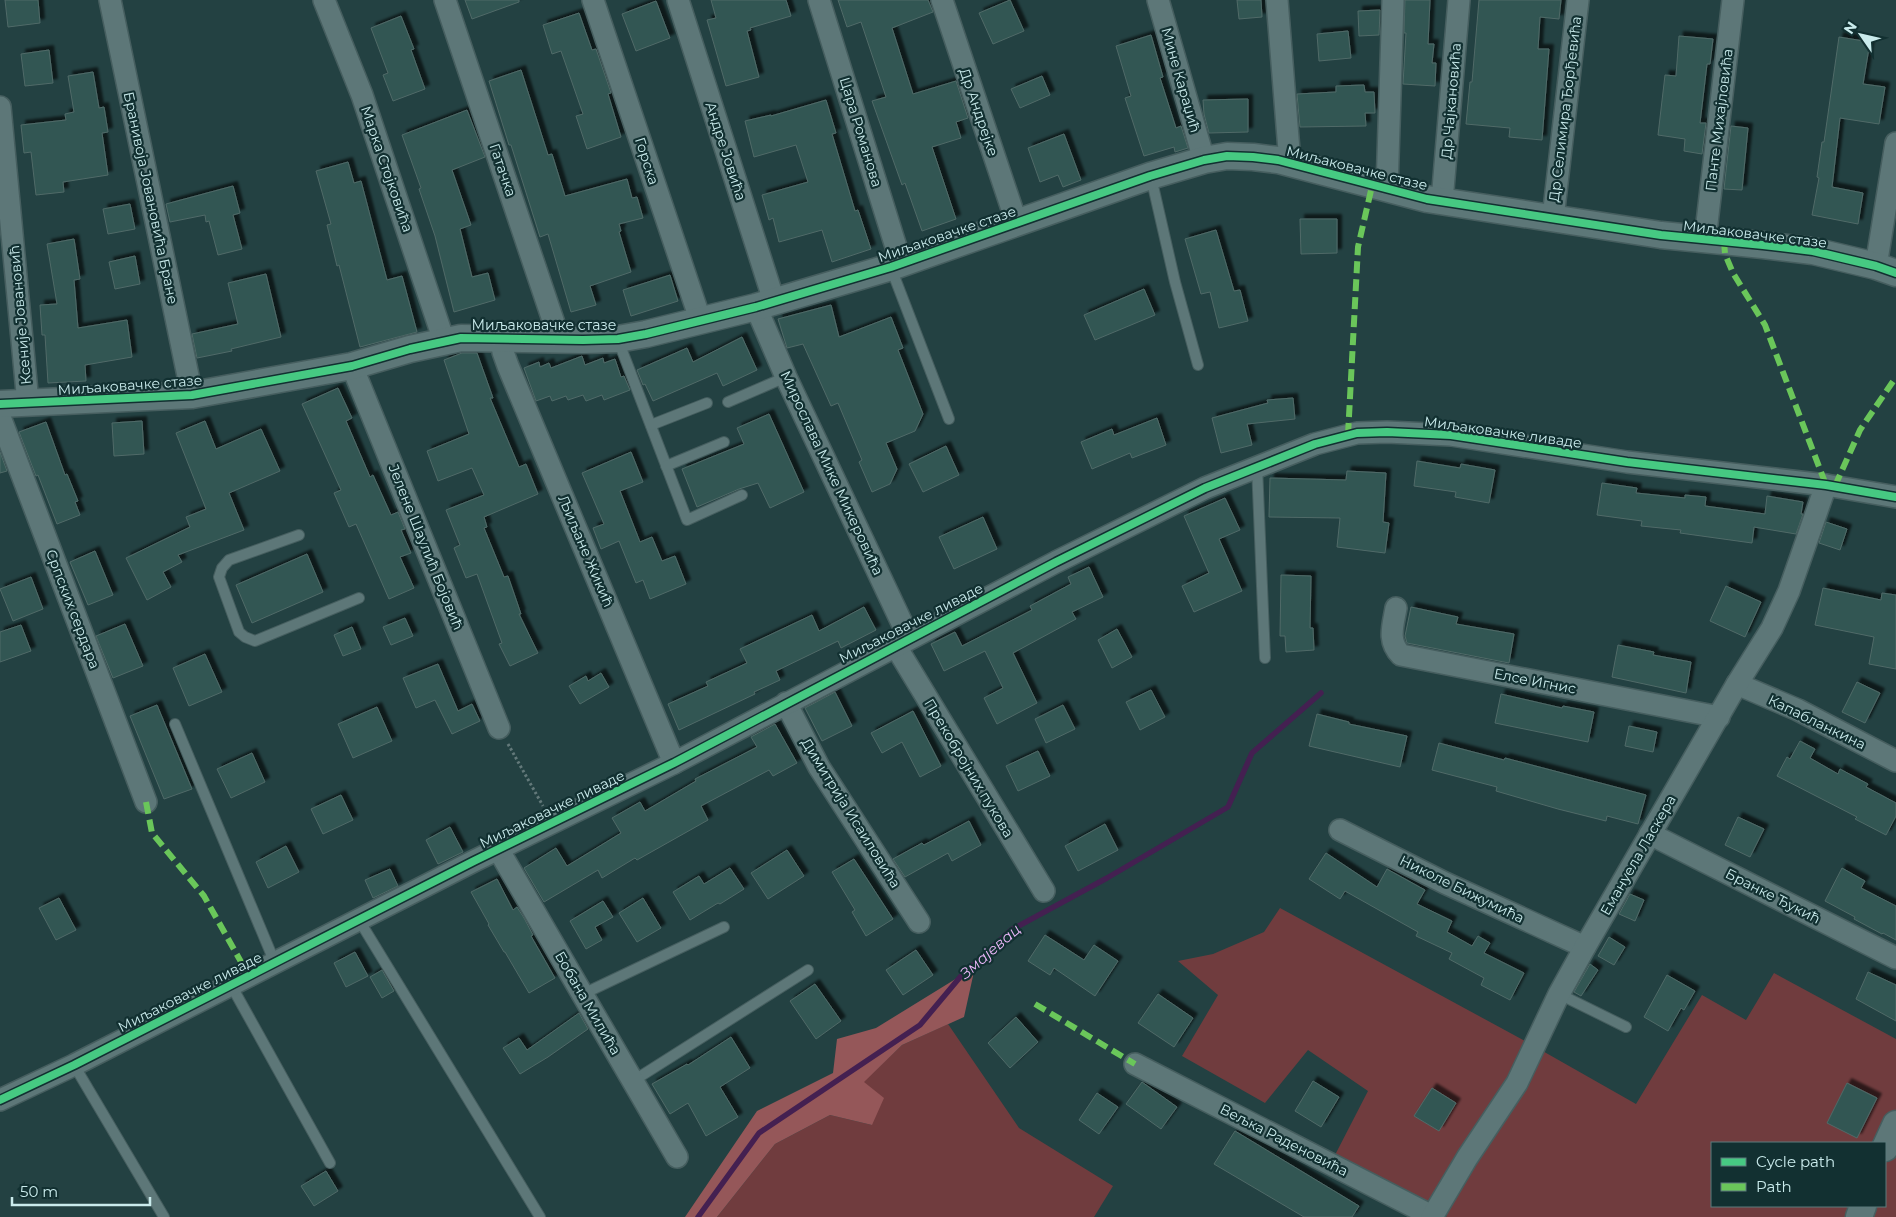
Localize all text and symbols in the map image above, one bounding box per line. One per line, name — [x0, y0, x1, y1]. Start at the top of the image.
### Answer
north arrow — [1836, 10, 1886, 60]
street label: Др Селимира Ђорђевића — [1545, 15, 1585, 203]
text: N — [1840, 18, 1861, 37]
street label: Мине Караџић — [1157, 25, 1205, 135]
street label: Др Чајкановића — [1437, 42, 1465, 160]
street label: Панте Михајловића — [1701, 48, 1737, 192]
street label: Др Андрејке — [956, 66, 1002, 158]
street label: Цара Романова — [836, 75, 886, 189]
street label: Бранивоја Јовановића Бране — [120, 90, 182, 306]
street label: Андре Јовића — [702, 99, 750, 203]
street label: Марка Стојковића — [357, 103, 417, 235]
street label: Горска — [631, 135, 663, 187]
street label: Гатачка — [486, 141, 520, 199]
street label: Миљаковачке стазе — [1285, 142, 1429, 194]
street label: Миљаковачке стазе — [876, 202, 1018, 266]
street label: Миљаковачке стазе — [1682, 216, 1828, 252]
street label: Ксеније Јовановић — [5, 245, 35, 385]
street label: Миљаковачке стазе — [472, 316, 616, 334]
street label: Мирослава Мике Микеровића — [777, 368, 887, 578]
street label: Миљаковачке стазе — [57, 371, 203, 399]
street label: Миљаковачке ливаде — [1423, 412, 1583, 452]
street label: Јелене Шаулић Бојовић — [385, 462, 467, 632]
street label: Љиљане Жикић — [554, 492, 618, 610]
street label: Српских сердара — [42, 547, 104, 671]
street label: Миљаковачке ливаде — [836, 579, 986, 667]
street label: Елсе Игнис — [1492, 664, 1578, 698]
street label: Капабланкина — [1765, 691, 1869, 753]
street label: Прекобројних пукова — [920, 695, 1018, 841]
street label: Димитрија Исаиловића — [797, 735, 905, 891]
street label: Миљаковачке ливаде — [477, 766, 627, 852]
street label: Емануела Ласкера — [1596, 792, 1680, 918]
street label: Николе Бижумића — [1397, 851, 1527, 927]
street label: Бранке Ђукић — [1723, 864, 1823, 928]
water label: Змајевац — [955, 919, 1024, 983]
street label: Миљаковачке ливаде — [115, 948, 265, 1036]
street label: Бобана Милића — [551, 948, 625, 1058]
street label: Вељка Раденовића — [1217, 1100, 1351, 1180]
legend — [1711, 1142, 1886, 1207]
text: Cycle path — [1756, 1152, 1835, 1171]
scale bar — [12, 1174, 150, 1206]
text: Path — [1756, 1177, 1792, 1196]
text: 50 m — [20, 1182, 58, 1201]

